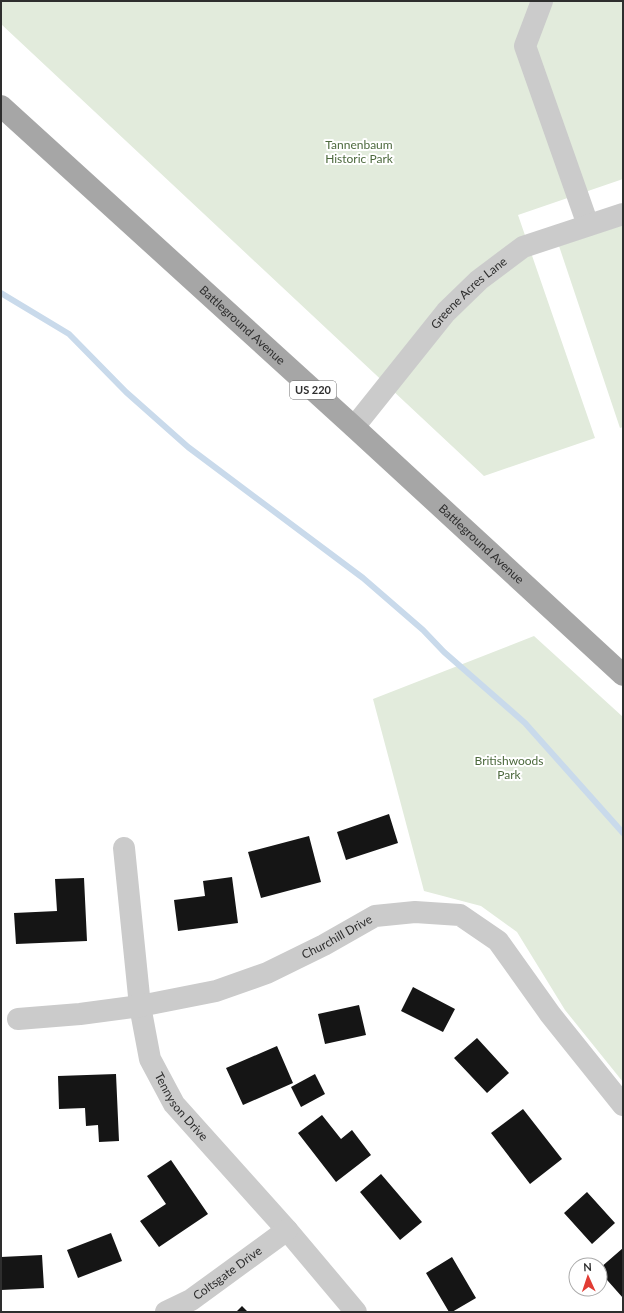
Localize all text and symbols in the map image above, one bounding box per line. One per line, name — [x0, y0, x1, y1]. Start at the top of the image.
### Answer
park label: Tannenbaum Historic Park — [325, 137, 394, 166]
street label: Greene Acres Lane — [427, 254, 510, 332]
street label: Battleground Avenue — [197, 282, 289, 368]
road number: US 220 — [290, 381, 336, 399]
street label: Battleground Avenue — [436, 501, 527, 587]
park label: Britishwoods Park — [475, 753, 544, 782]
street label: Churchill Drive — [299, 911, 375, 962]
street label: Tennyson Drive — [152, 1070, 211, 1144]
street label: Coltsgate Drive — [190, 1243, 265, 1303]
north arrow — [568, 1257, 608, 1297]
text: N — [583, 1260, 592, 1273]

